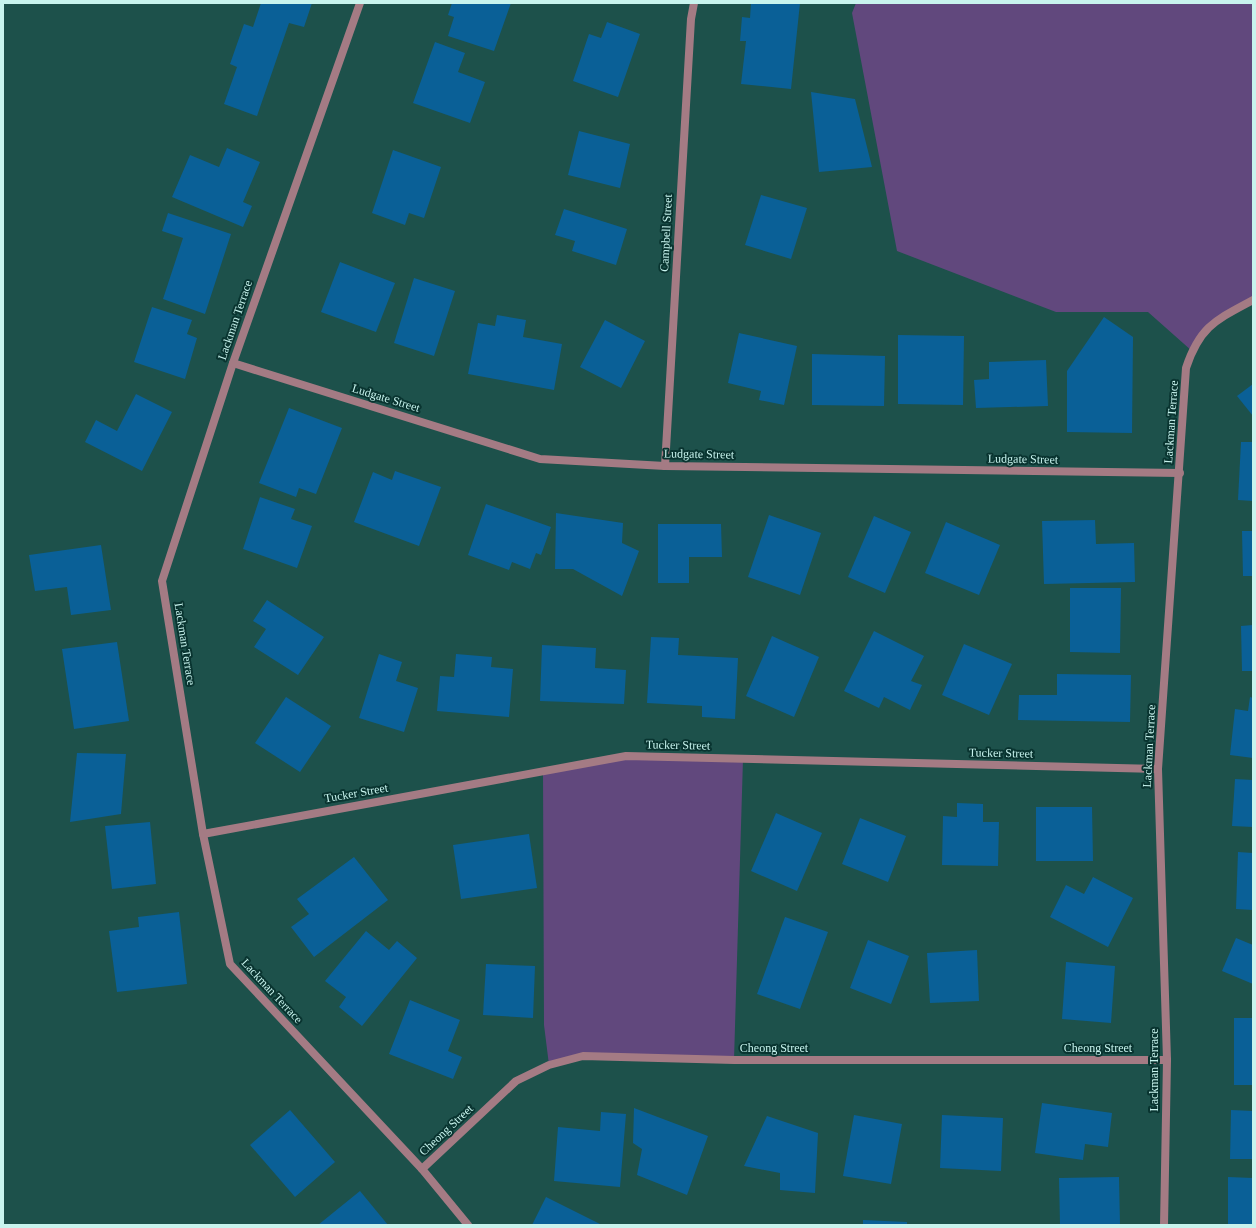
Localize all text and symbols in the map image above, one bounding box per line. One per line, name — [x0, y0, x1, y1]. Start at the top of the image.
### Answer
street label: Campbell Street — [657, 193, 675, 272]
street label: Lackman Terrace — [215, 278, 255, 362]
street label: Lackman Terrace — [1161, 380, 1181, 464]
street label: Ludgate Street — [350, 381, 422, 415]
street label: Ludgate Street — [664, 446, 735, 462]
street label: Ludgate Street — [988, 451, 1059, 467]
street label: Lackman Terrace — [172, 602, 198, 686]
street label: Lackman Terrace — [1140, 704, 1158, 788]
street label: Tucker Street — [646, 737, 711, 753]
street label: Tucker Street — [969, 745, 1034, 761]
street label: Tucker Street — [323, 780, 390, 805]
street label: Lackman Terrace — [239, 956, 305, 1026]
street label: Lackman Terrace — [1147, 1028, 1161, 1112]
street label: Cheong Street — [740, 1041, 809, 1055]
street label: Cheong Street — [1064, 1041, 1133, 1055]
street label: Cheong Street — [416, 1101, 476, 1158]

